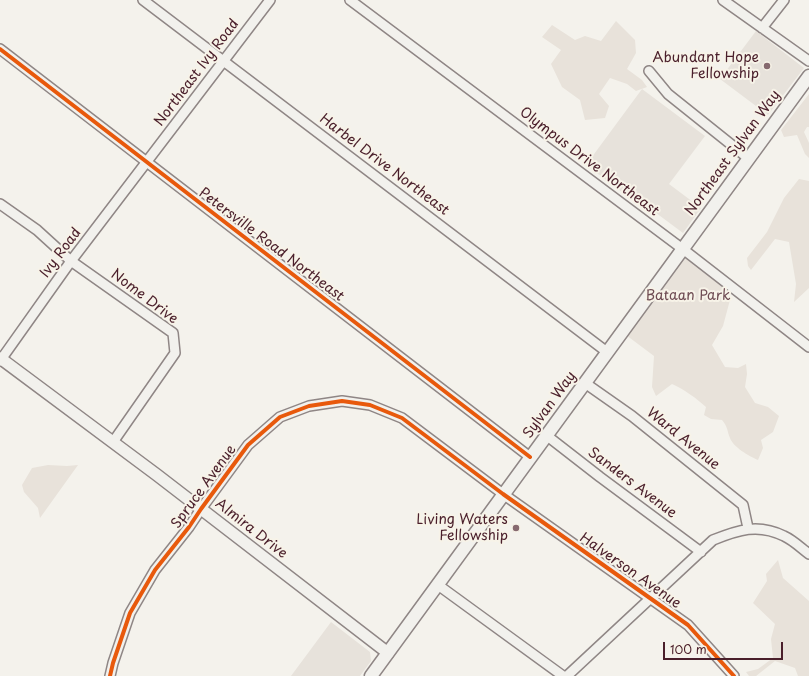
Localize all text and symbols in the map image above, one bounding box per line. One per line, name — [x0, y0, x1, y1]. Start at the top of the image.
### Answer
street label: Northeast Ivy Road — [151, 16, 243, 130]
place label: Abundant Hope Fellowship — [653, 50, 759, 82]
marker: Abundant Hope Fellowship — [762, 61, 772, 71]
street label: Northeast Sylvan Way — [682, 87, 784, 219]
street label: Olympus Drive Northeast — [516, 104, 662, 220]
street label: Harbel Drive Northeast — [316, 111, 452, 219]
street label: Petersville Road Northeast — [195, 185, 347, 305]
street label: Ivy Road — [37, 225, 85, 281]
street label: Nome Drive — [107, 266, 181, 328]
park label: Bataan Park — [646, 288, 730, 304]
street label: Sylvan Way — [520, 368, 580, 442]
street label: Ward Avenue — [643, 404, 723, 474]
street label: Spruce Avenue — [168, 442, 240, 532]
street label: Sanders Avenue — [584, 444, 680, 522]
street label: Almira Drive — [212, 496, 290, 562]
place label: Living Waters Fellowship — [416, 512, 508, 544]
marker: Living Waters Fellowship — [511, 523, 521, 533]
street label: Halverson Avenue — [576, 530, 684, 612]
scale bar — [665, 634, 785, 660]
text: 100 m — [670, 640, 707, 658]

